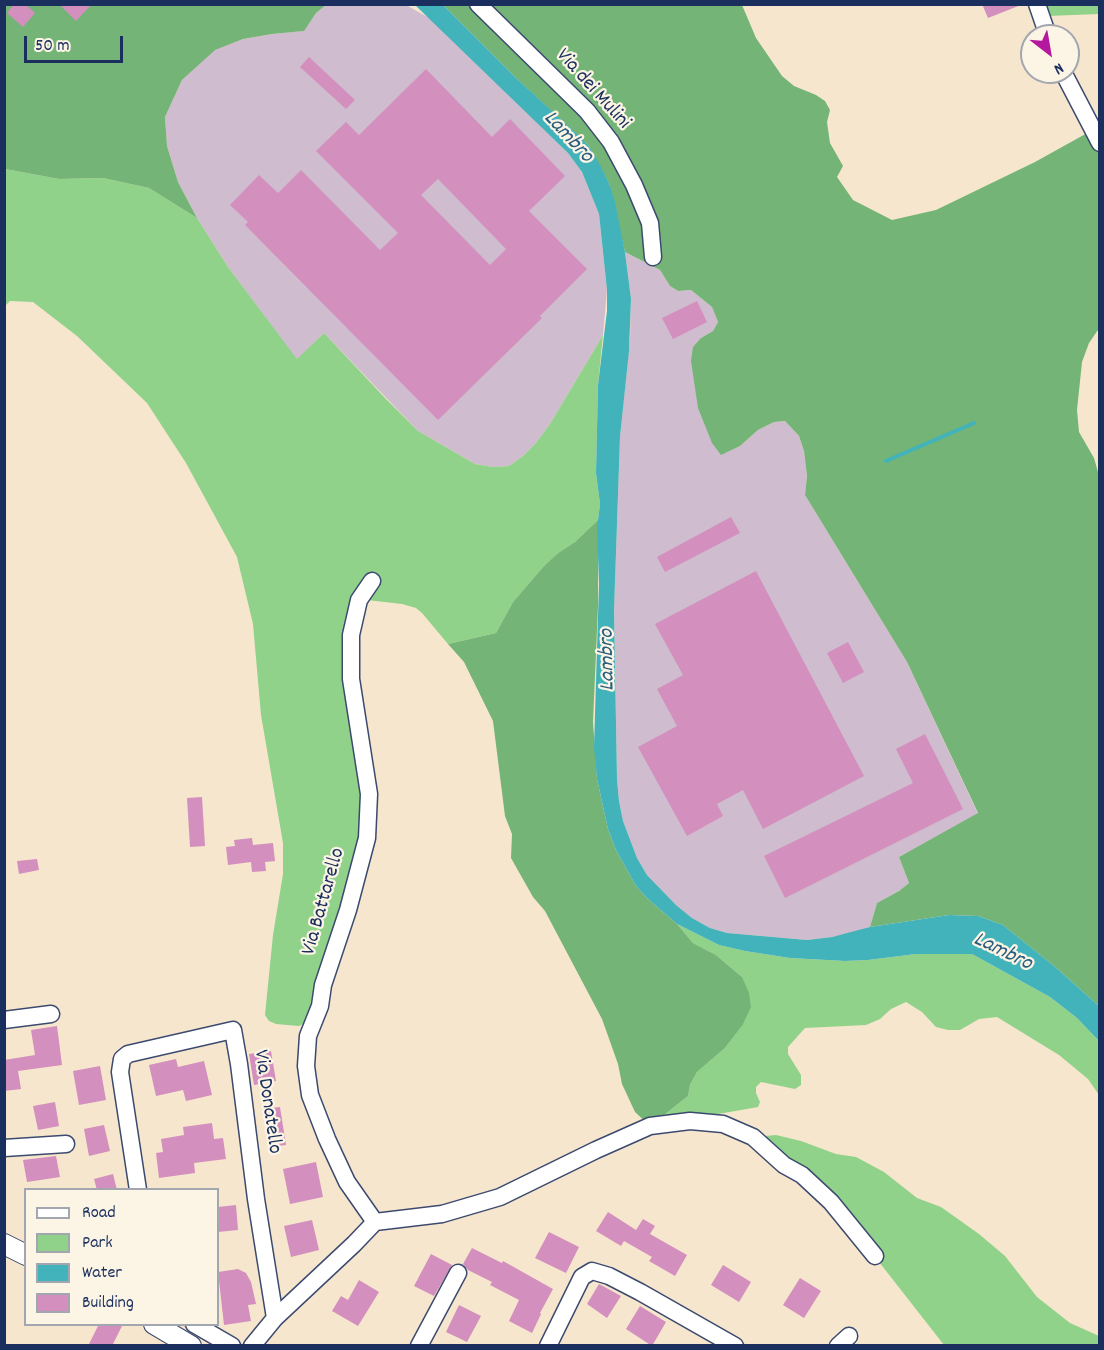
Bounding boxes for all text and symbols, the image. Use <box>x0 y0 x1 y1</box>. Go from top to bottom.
scale bar <box>27 24 126 62</box>
north arrow <box>1020 24 1080 84</box>
text: 50 m <box>35 34 70 59</box>
street label: Via dei Mulini <box>549 44 635 136</box>
text: N <box>1049 56 1068 80</box>
water label: Lambro <box>536 106 598 170</box>
water label: Lambro <box>595 629 623 691</box>
street label: Via Battarello <box>298 846 352 958</box>
water label: Lambro <box>968 928 1036 978</box>
street label: Via Donatello <box>246 1048 286 1156</box>
legend <box>24 1188 219 1326</box>
text: Road <box>82 1201 116 1226</box>
text: Park <box>82 1231 113 1256</box>
text: Water <box>82 1261 122 1286</box>
text: Building <box>82 1291 134 1316</box>

